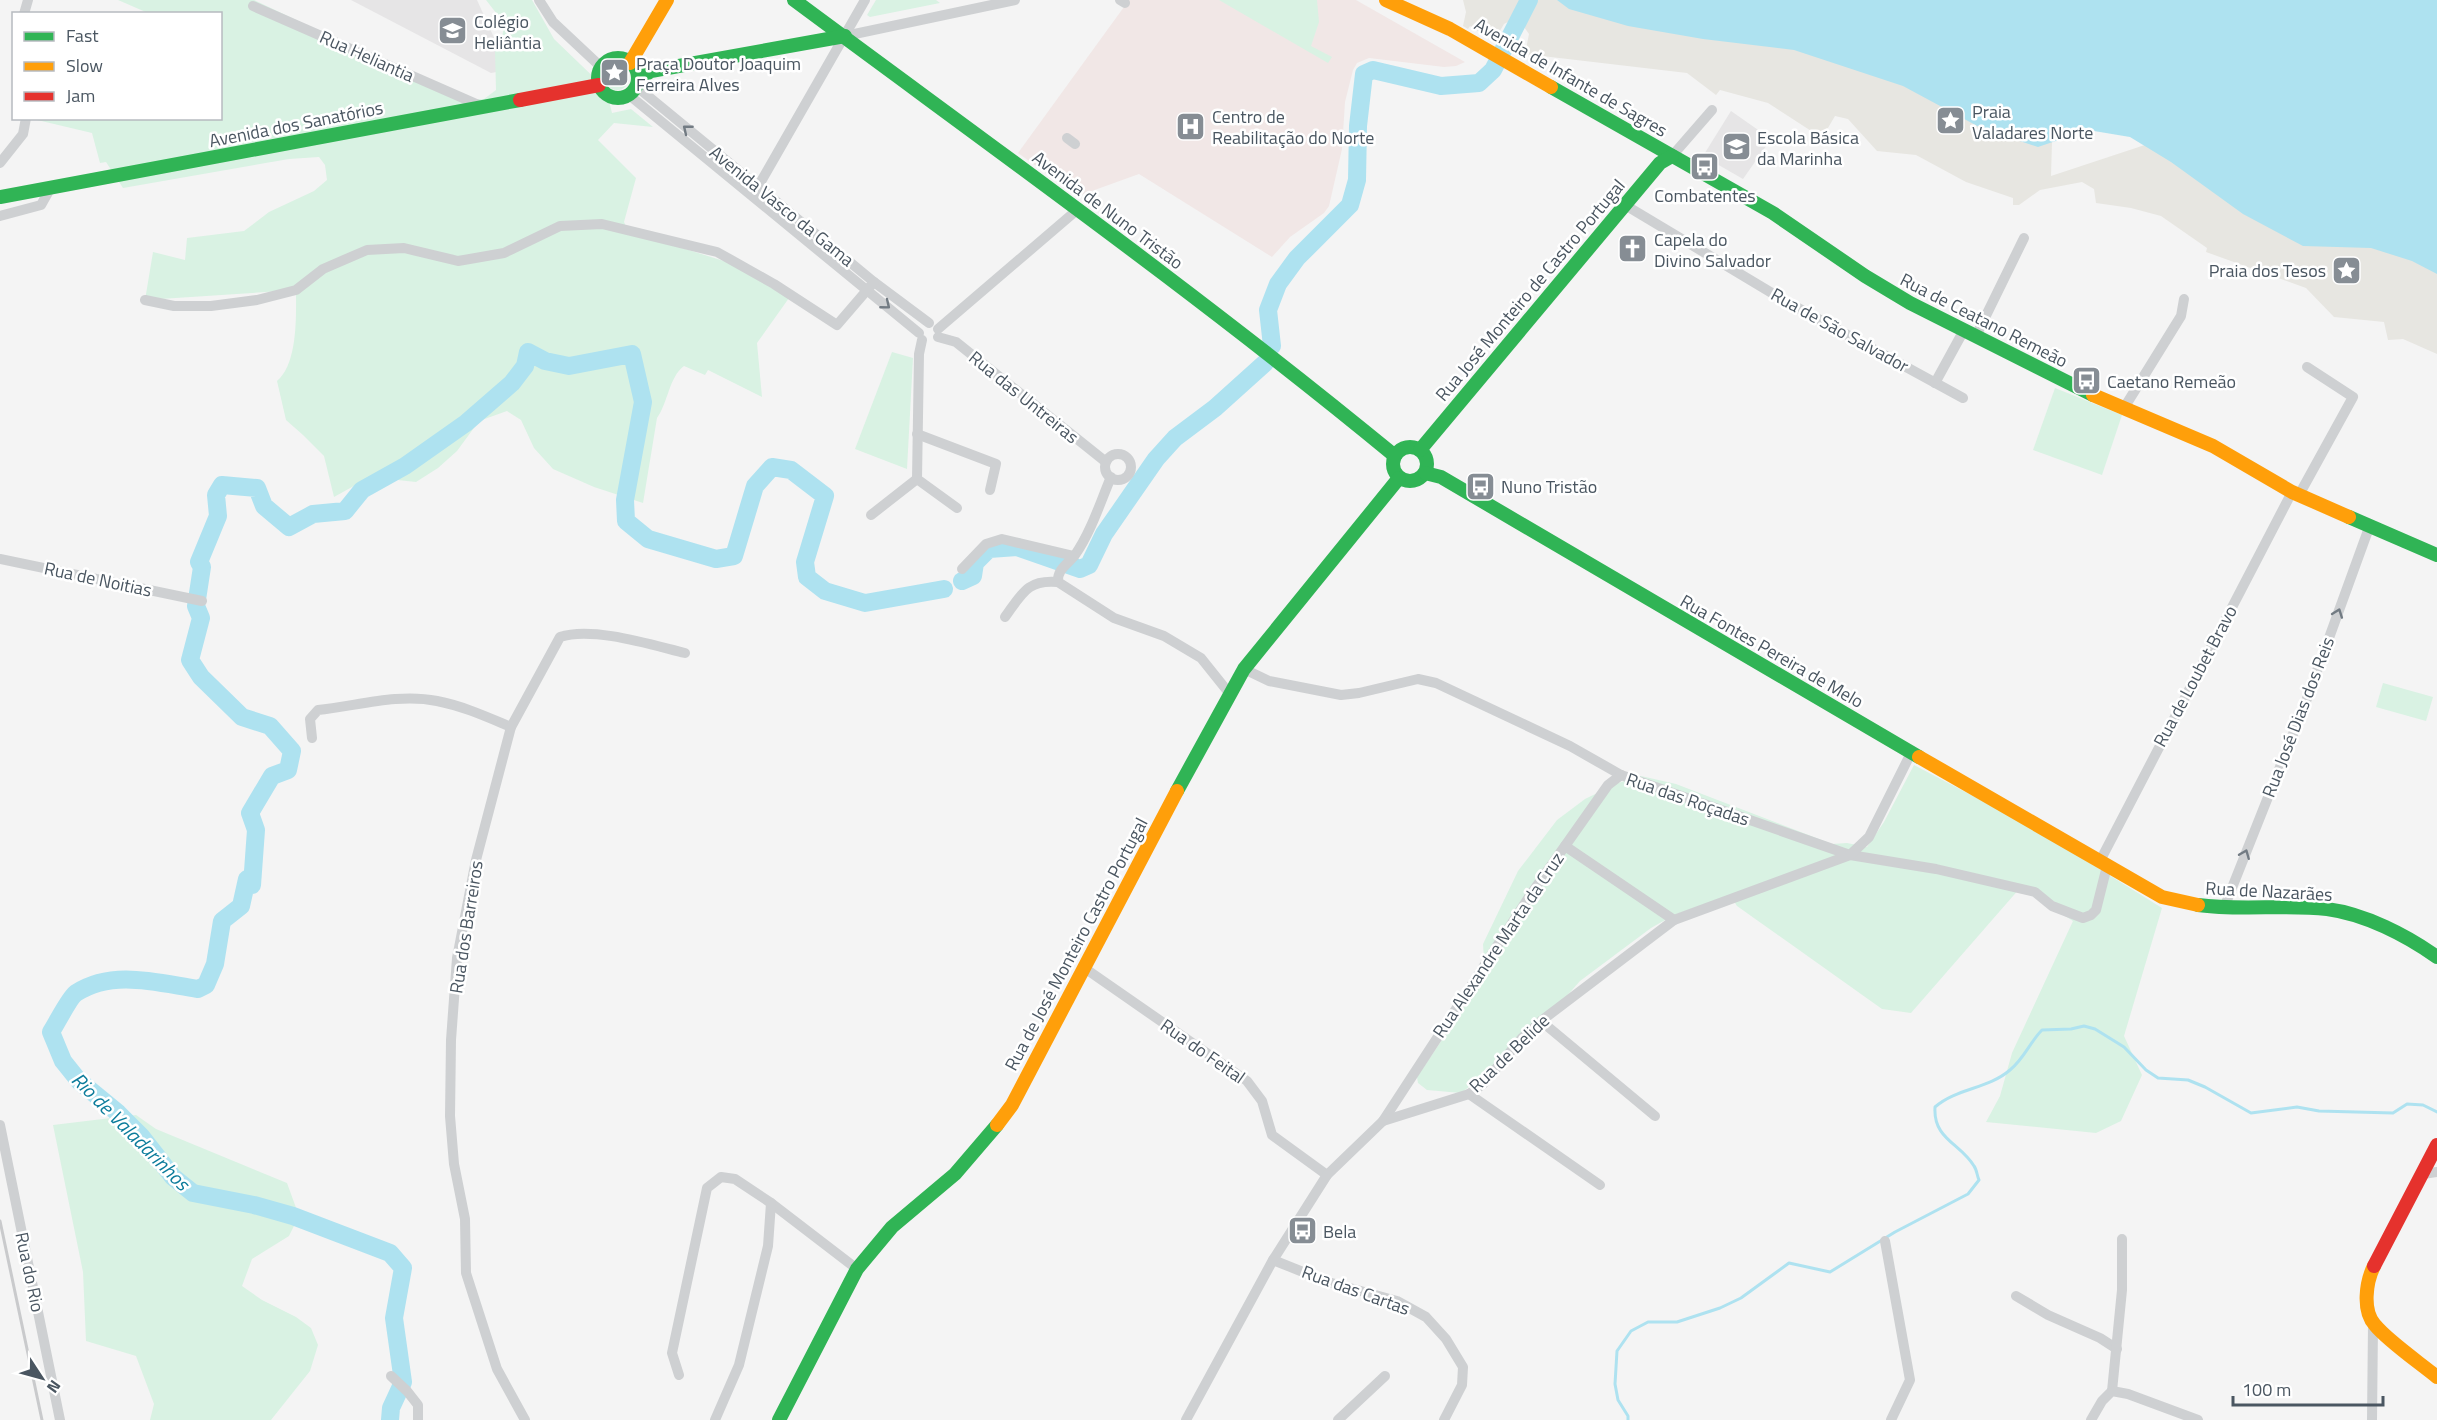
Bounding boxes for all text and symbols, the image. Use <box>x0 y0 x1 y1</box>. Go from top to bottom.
place label: Colégio Heliântia <box>474 8 541 56</box>
street label: Avenida de Infante de Sagres <box>1469 11 1673 143</box>
legend <box>12 12 222 120</box>
school or university icon: Colégio Heliântia <box>437 15 469 47</box>
text: Fast <box>66 22 99 49</box>
street label: Rua Heliantia <box>315 23 419 89</box>
place label: Praça Doutor Joaquim Ferreira Alves <box>636 50 801 98</box>
text: Slow <box>66 52 103 79</box>
place icon: Praça Doutor Joaquim Ferreira Alves <box>599 57 631 89</box>
text: Jam <box>66 82 95 109</box>
street label: Avenida dos Sanatórios <box>207 94 385 154</box>
place label: Praia Valadares Norte <box>1972 98 2093 146</box>
place label: Centro de Reabilitação do Norte <box>1212 103 1374 151</box>
place icon: Praia Valadares Norte <box>1935 105 1967 137</box>
hospital icon: Centro de Reabilitação do Norte <box>1175 110 1207 142</box>
place label: Escola Básica da Marinha <box>1757 124 1859 172</box>
one-way arrow <box>683 125 694 136</box>
school or university icon: Escola Básica da Marinha <box>1720 131 1752 163</box>
street label: Avenida Vasco da Gama <box>704 139 860 273</box>
street label: Avenida de Nuno Tristão <box>1027 144 1189 276</box>
bus stop icon: Combatentes <box>1689 150 1721 182</box>
street label: Rua José Monteiro de Castro Portugal <box>1429 173 1631 407</box>
place label: Combatentes <box>1654 182 1756 209</box>
place label: Capela do Divino Salvador <box>1654 226 1771 274</box>
church icon: Capela do Divino Salvador <box>1617 233 1649 265</box>
place icon: Praia dos Tesos <box>2331 254 2363 286</box>
place label: Praia dos Tesos <box>2209 257 2326 284</box>
street label: Rua de Ceatano Remeão <box>1895 266 2073 374</box>
street label: Rua de São Salvador <box>1766 281 1914 379</box>
one-way arrow <box>879 297 890 308</box>
street label: Rua das Untreiras <box>963 344 1085 450</box>
bus stop icon: Caetano Remeão <box>2070 365 2102 397</box>
place label: Caetano Remeão <box>2107 368 2236 395</box>
bus stop icon: Nuno Tristão <box>1464 470 1496 502</box>
place label: Nuno Tristão <box>1501 473 1597 500</box>
street label: Rua de Noitias <box>42 554 154 604</box>
street label: Rua Fontes Pereira de Melo <box>1675 587 1869 715</box>
street label: Rua de Loubet Bravo <box>2146 600 2244 752</box>
one-way arrow <box>2331 608 2343 619</box>
street label: Rua José Dias dos Reis <box>2255 633 2341 801</box>
street label: Rua das Roçadas <box>1623 765 1753 833</box>
street label: Rua de José Monteiro Castro Portugal <box>998 813 1154 1075</box>
street label: Rua Alexandre Marta da Cruz <box>1426 847 1570 1043</box>
one-way arrow <box>2238 849 2251 859</box>
street label: Rua dos Barreiros <box>442 859 490 995</box>
street label: Rua de Nazarães <box>2205 874 2333 908</box>
street label: Rua de Belide <box>1463 1007 1555 1099</box>
street label: Rua do Feital <box>1155 1012 1251 1090</box>
water label: Rio de Valadarinhos <box>65 1065 198 1198</box>
bus stop icon: Bela <box>1286 1215 1318 1247</box>
place label: Bela <box>1323 1218 1356 1245</box>
street label: Rua do Rio <box>8 1230 52 1314</box>
street label: Rua das Cartas <box>1298 1258 1414 1322</box>
north arrow <box>12 1348 72 1408</box>
scale bar <box>2233 1369 2383 1407</box>
text: N <box>41 1375 67 1398</box>
text: 100 m <box>2242 1376 2291 1403</box>

